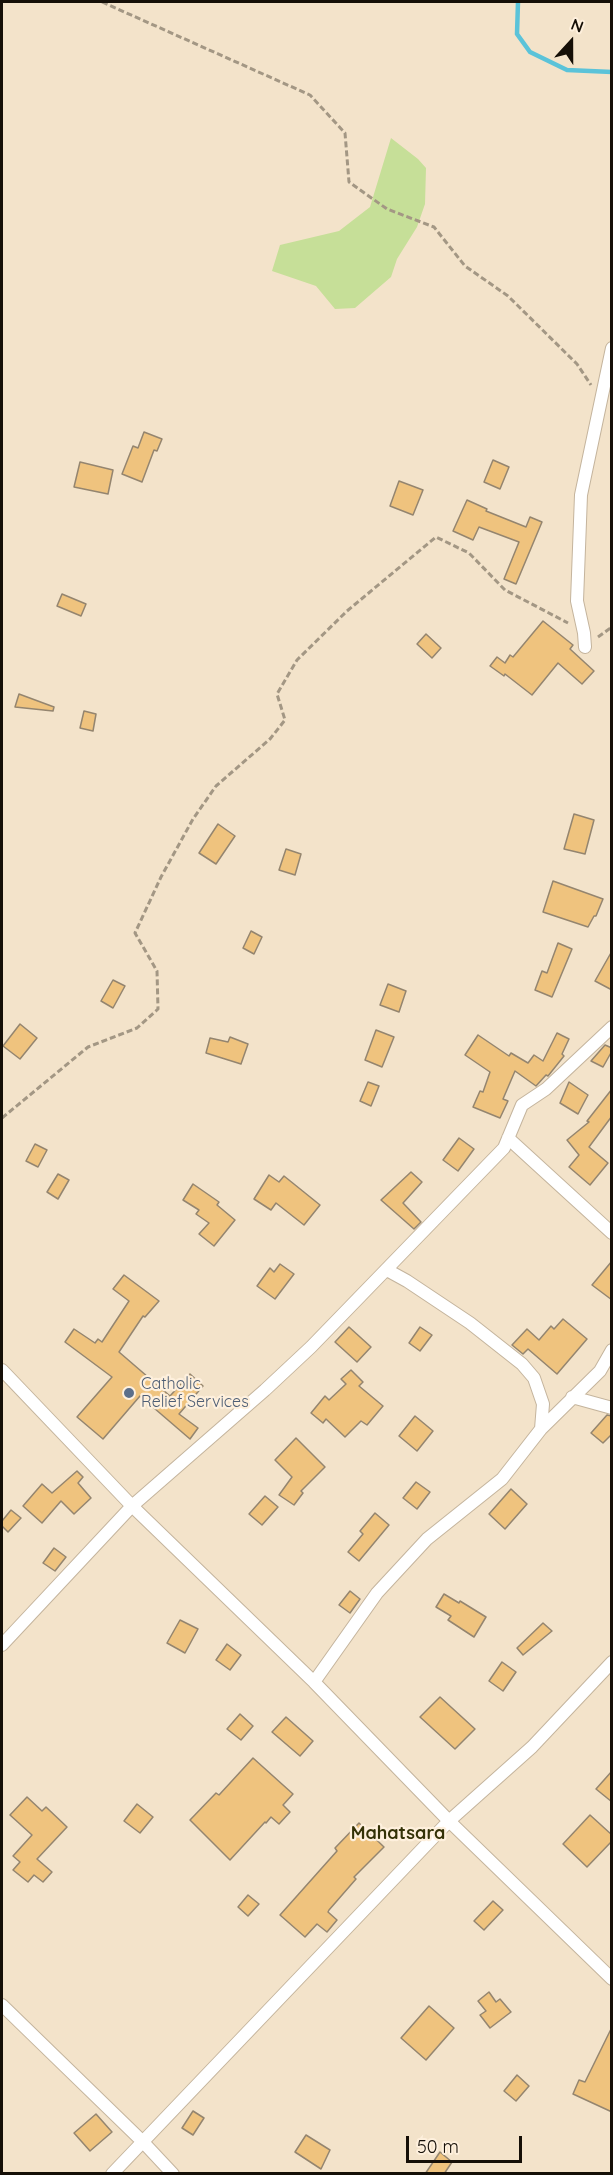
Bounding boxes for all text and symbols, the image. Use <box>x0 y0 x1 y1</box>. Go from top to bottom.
north arrow <box>541 12 601 72</box>
text: N <box>568 14 587 37</box>
place label: Catholic Relief Services <box>141 1374 249 1412</box>
marker: Catholic Relief Services <box>122 1386 136 1400</box>
district label: Mahatsara <box>351 1823 445 1845</box>
scale bar <box>409 2124 524 2162</box>
text: 50 m <box>417 2135 459 2158</box>

